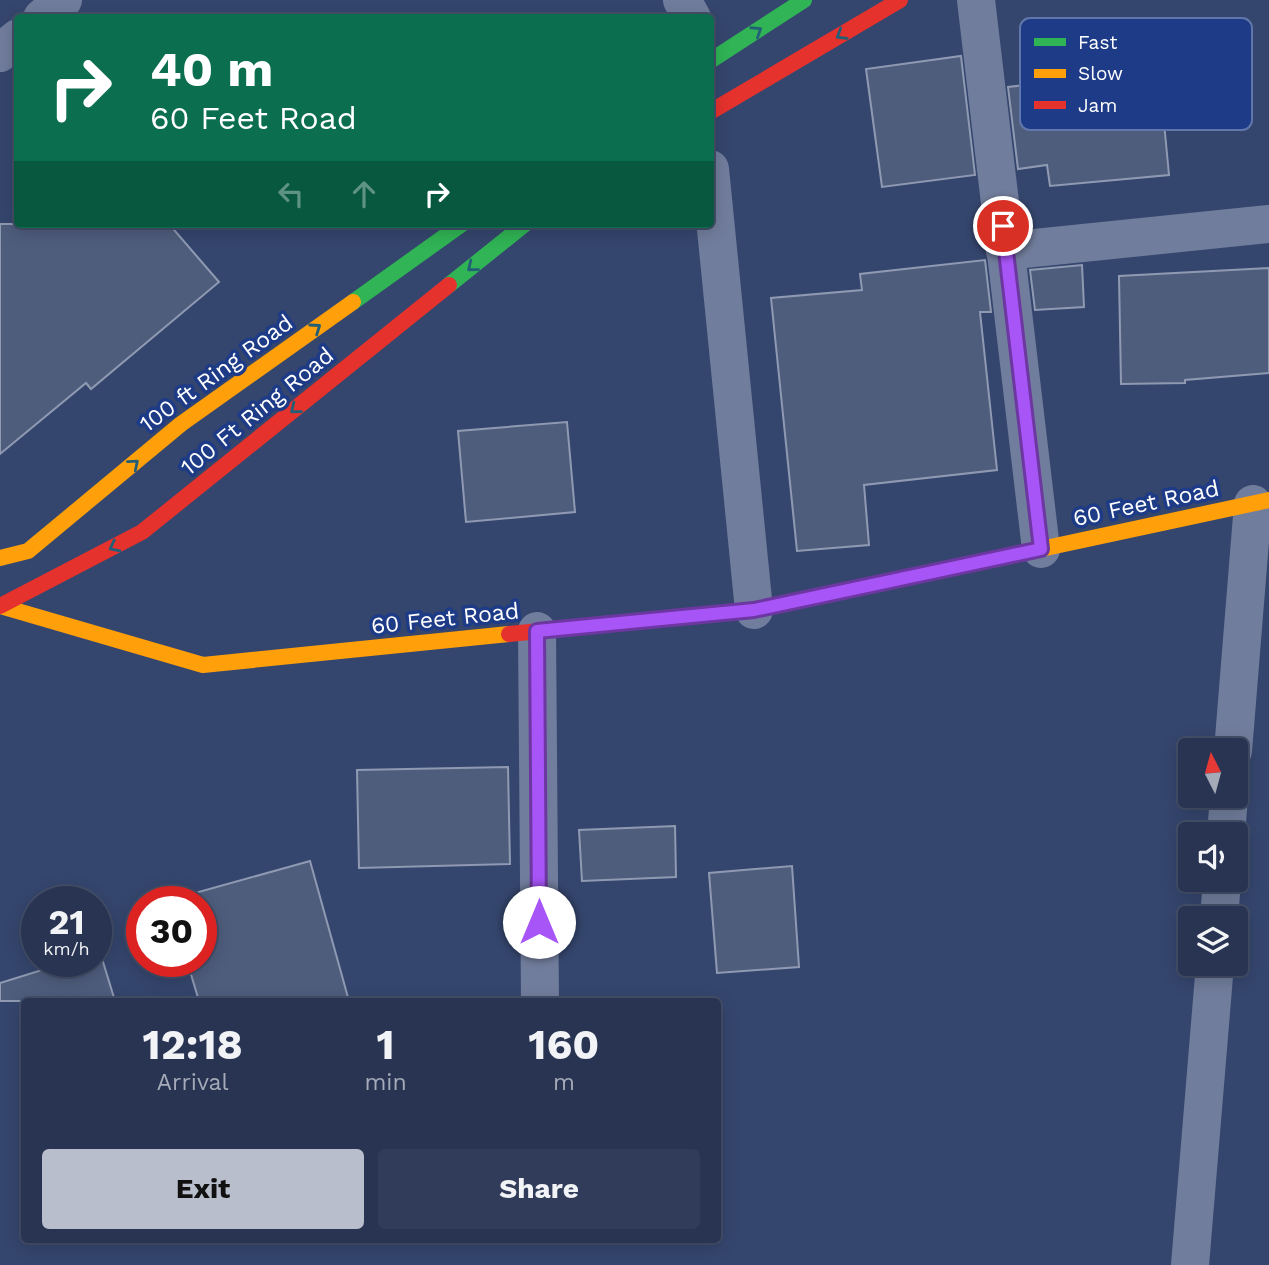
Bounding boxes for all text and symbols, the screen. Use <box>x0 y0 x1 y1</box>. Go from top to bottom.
legend <box>1020 18 1252 130</box>
one-way arrow <box>750 26 763 39</box>
one-way arrow <box>836 26 849 39</box>
text: Fast <box>1078 31 1117 54</box>
text: 40 m <box>150 40 273 98</box>
icon: right <box>35 42 126 133</box>
text: Slow <box>1078 62 1123 85</box>
text: Jam <box>1078 94 1117 117</box>
text: 60 Feet Road <box>150 99 357 137</box>
icon: left <box>272 175 310 213</box>
icon: ahead <box>345 175 383 213</box>
icon: right <box>418 175 456 213</box>
pin <box>973 196 1033 256</box>
icon: arrive <box>984 207 1022 245</box>
one-way arrow <box>467 258 479 271</box>
street label: 100 ft Ring Road <box>135 309 298 438</box>
one-way arrow <box>308 324 321 336</box>
street label: 100 Ft Ring Road <box>176 342 339 481</box>
one-way arrow <box>290 401 302 414</box>
one-way arrow <box>126 459 138 472</box>
street label: 60 Feet Road <box>1071 475 1222 532</box>
one-way arrow <box>109 538 121 552</box>
street label: 60 Feet Road <box>370 597 520 640</box>
north arrow <box>1178 738 1248 808</box>
map controls <box>1178 738 1248 976</box>
button: sound <box>1178 822 1248 892</box>
position arrow <box>502 885 576 959</box>
speed limit sign: 30 <box>126 886 217 977</box>
text: 21 <box>49 901 84 943</box>
button: layers <box>1178 906 1248 976</box>
text: km/h <box>43 938 90 959</box>
text: 12:18 <box>143 1020 243 1069</box>
text: 1 <box>377 1020 395 1069</box>
text: 160 <box>528 1020 599 1069</box>
text: Arrival <box>157 1069 229 1096</box>
text: min <box>364 1069 407 1096</box>
text: m <box>553 1069 575 1096</box>
button: Exit <box>42 1149 364 1229</box>
button: Share <box>378 1149 700 1229</box>

